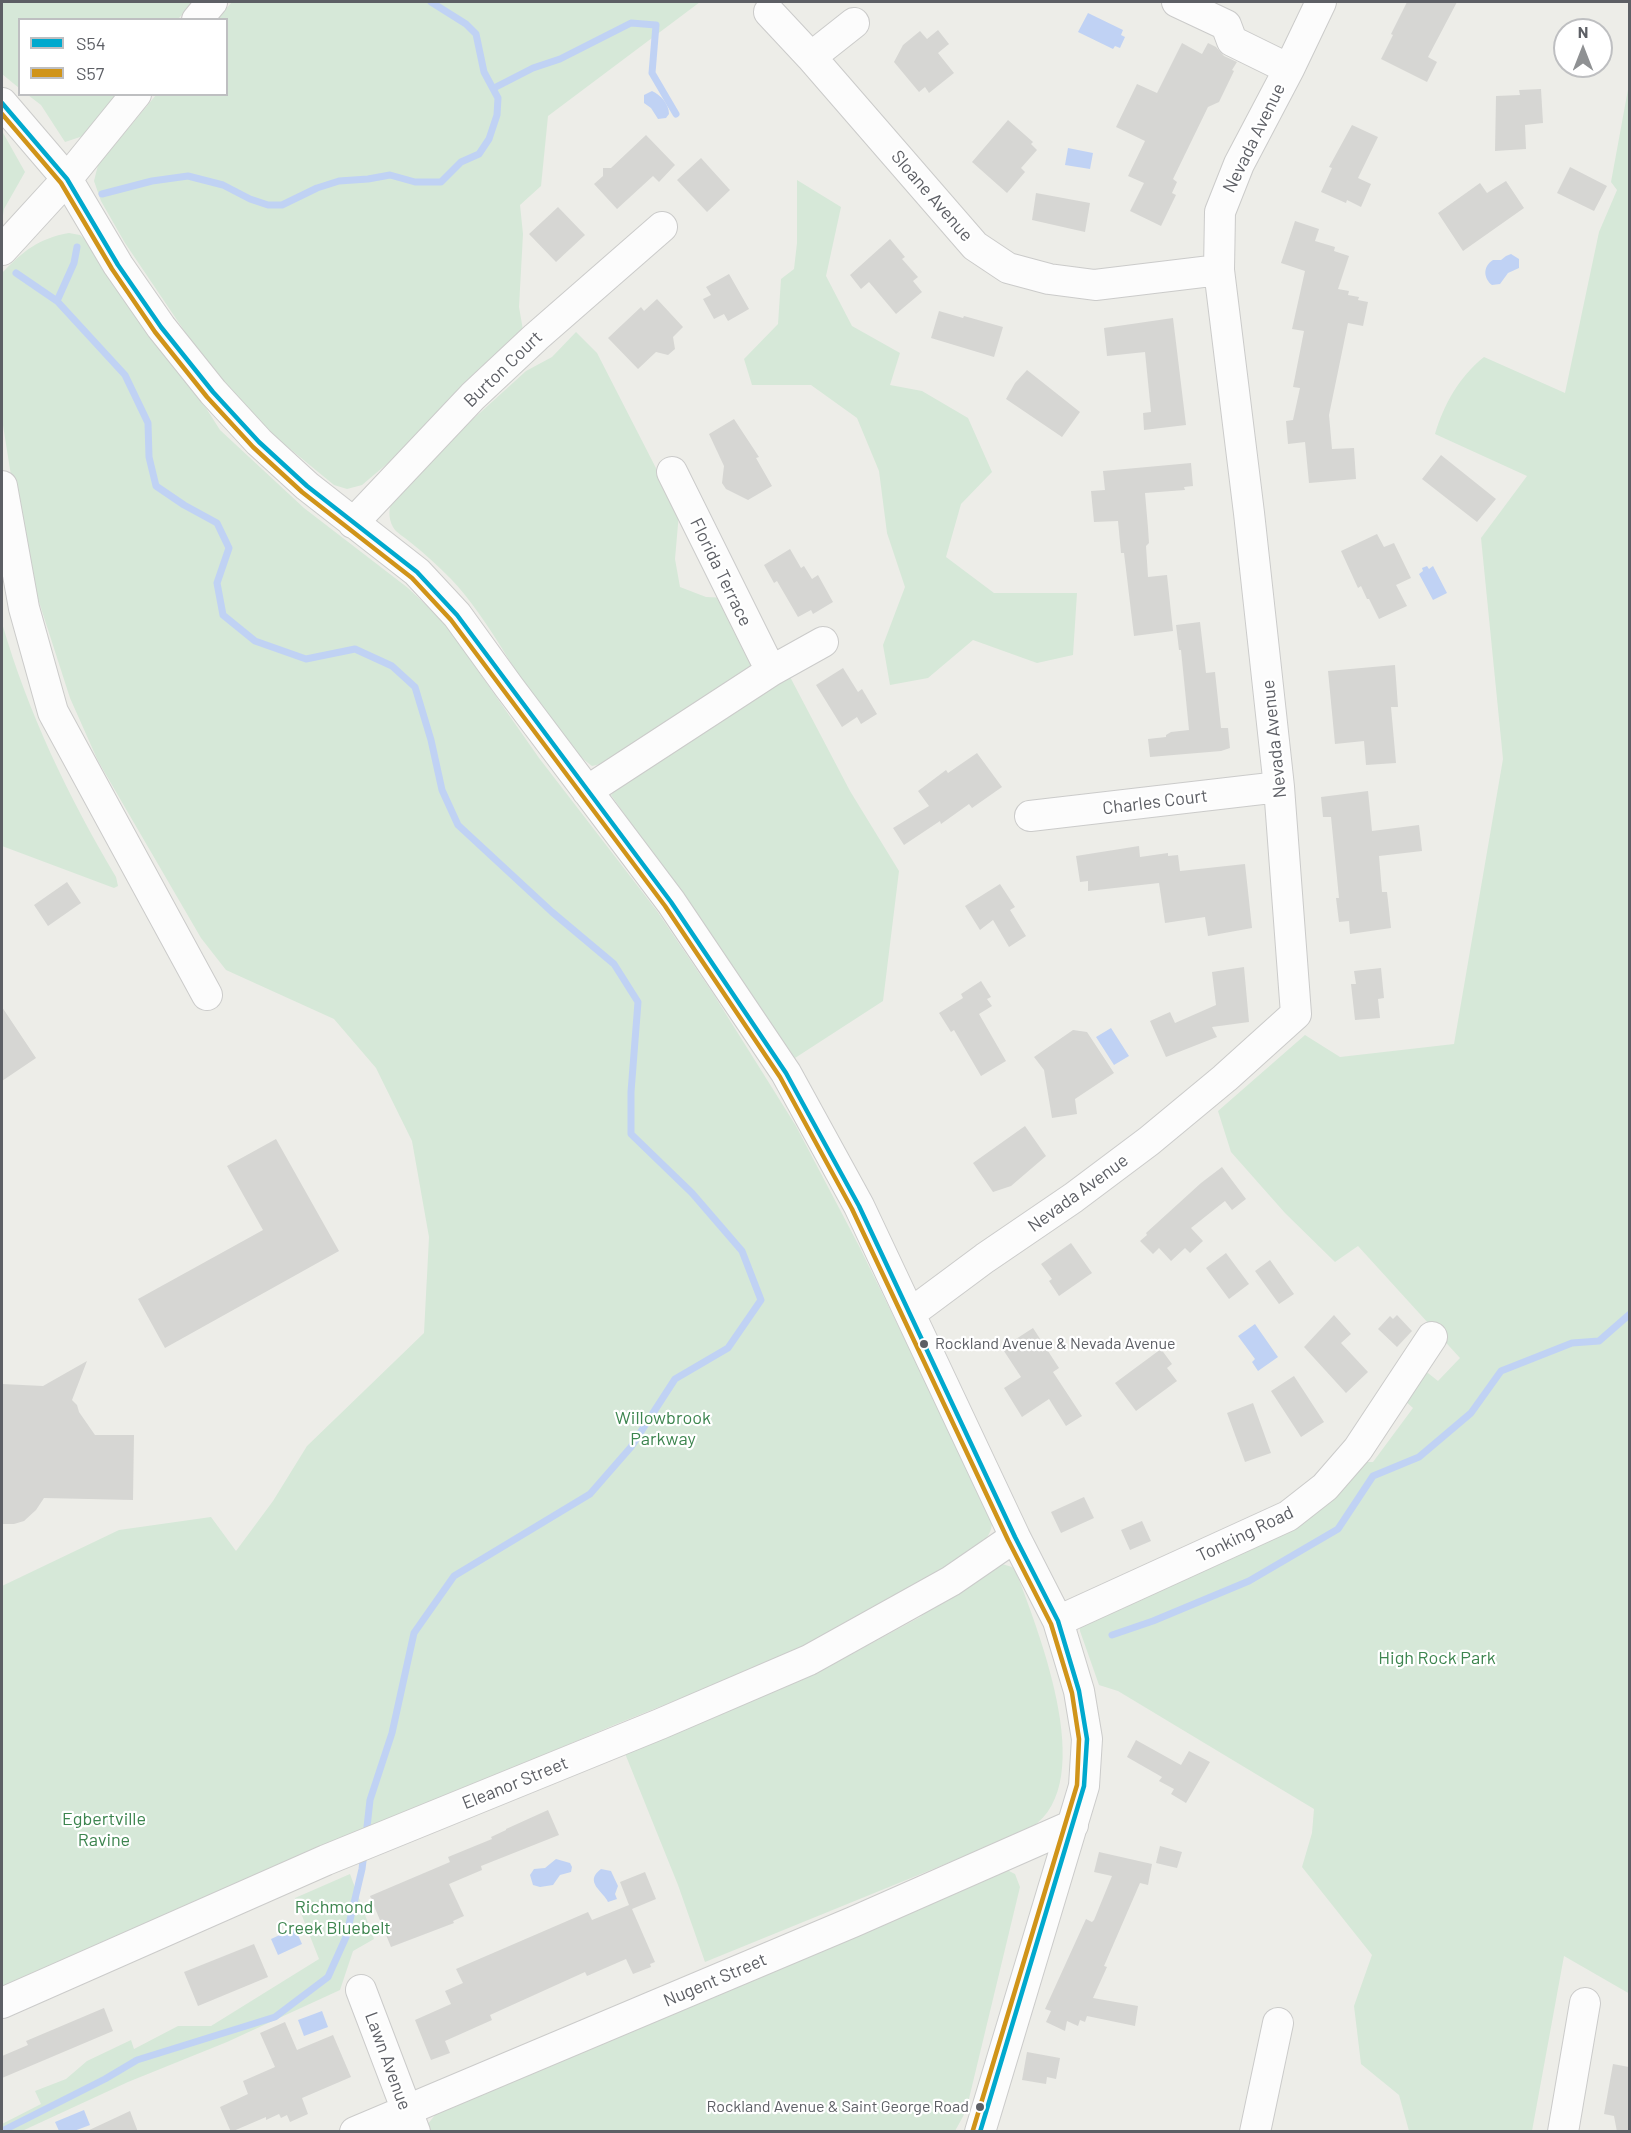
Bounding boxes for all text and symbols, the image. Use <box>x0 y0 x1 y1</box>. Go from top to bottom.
legend <box>18 18 228 96</box>
north arrow <box>1553 18 1613 78</box>
text: N <box>1578 22 1588 41</box>
text: S54 <box>76 32 106 54</box>
text: S57 <box>76 62 104 84</box>
street label: Nevada Avenue <box>1218 80 1290 196</box>
street label: Sloane Avenue <box>887 146 977 246</box>
street label: Burton Court <box>459 326 547 412</box>
street label: Florida Terrace <box>685 514 757 630</box>
street label: Nevada Avenue <box>1257 679 1291 799</box>
street label: Charles Court <box>1101 785 1209 819</box>
street label: Nevada Avenue <box>1024 1149 1132 1237</box>
place label: Rockland Avenue & Nevada Avenue <box>935 1334 1176 1354</box>
marker: Rockland Avenue & Nevada Avenue <box>918 1338 930 1350</box>
park label: Willowbrook Parkway <box>615 1407 711 1450</box>
street label: Tonking Road <box>1193 1501 1297 1567</box>
park label: High Rock Park <box>1378 1647 1496 1669</box>
street label: Eleanor Street <box>459 1752 571 1814</box>
park label: Egbertville Ravine <box>62 1808 146 1850</box>
park label: Richmond Creek Bluebelt <box>277 1896 391 1938</box>
street label: Nugent Street <box>660 1949 770 2011</box>
street label: Lawn Avenue <box>360 2009 416 2113</box>
place label: Rockland Avenue & Saint George Road <box>707 2097 969 2117</box>
marker: Rockland Avenue & Saint George Road <box>974 2101 986 2113</box>

